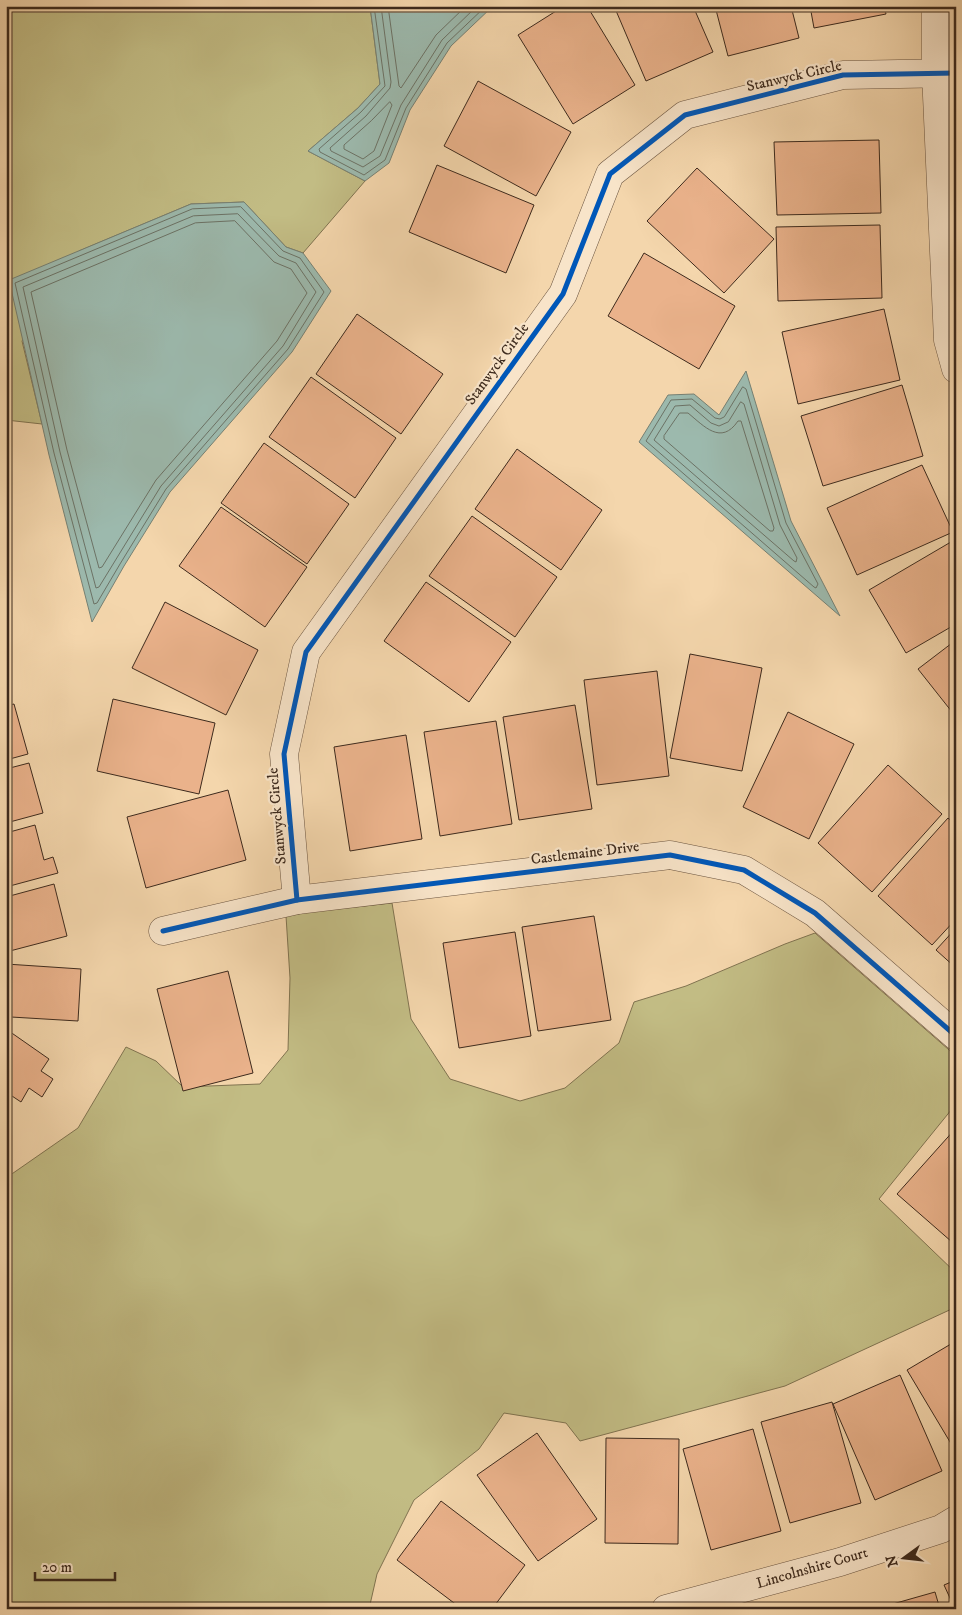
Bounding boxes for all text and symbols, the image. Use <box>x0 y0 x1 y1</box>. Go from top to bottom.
street label: Stanwyck Circle <box>745 56 843 96</box>
street label: Stanwyck Circle <box>461 319 533 409</box>
street label: Stanwyck Circle <box>263 767 291 865</box>
street label: Castlemaine Drive <box>530 837 640 869</box>
north arrow <box>880 1532 930 1582</box>
street label: Lincolnshire Court <box>754 1543 870 1593</box>
scale bar <box>35 1550 115 1582</box>
text: N <box>882 1553 903 1569</box>
text: 20 m <box>42 1558 72 1577</box>

